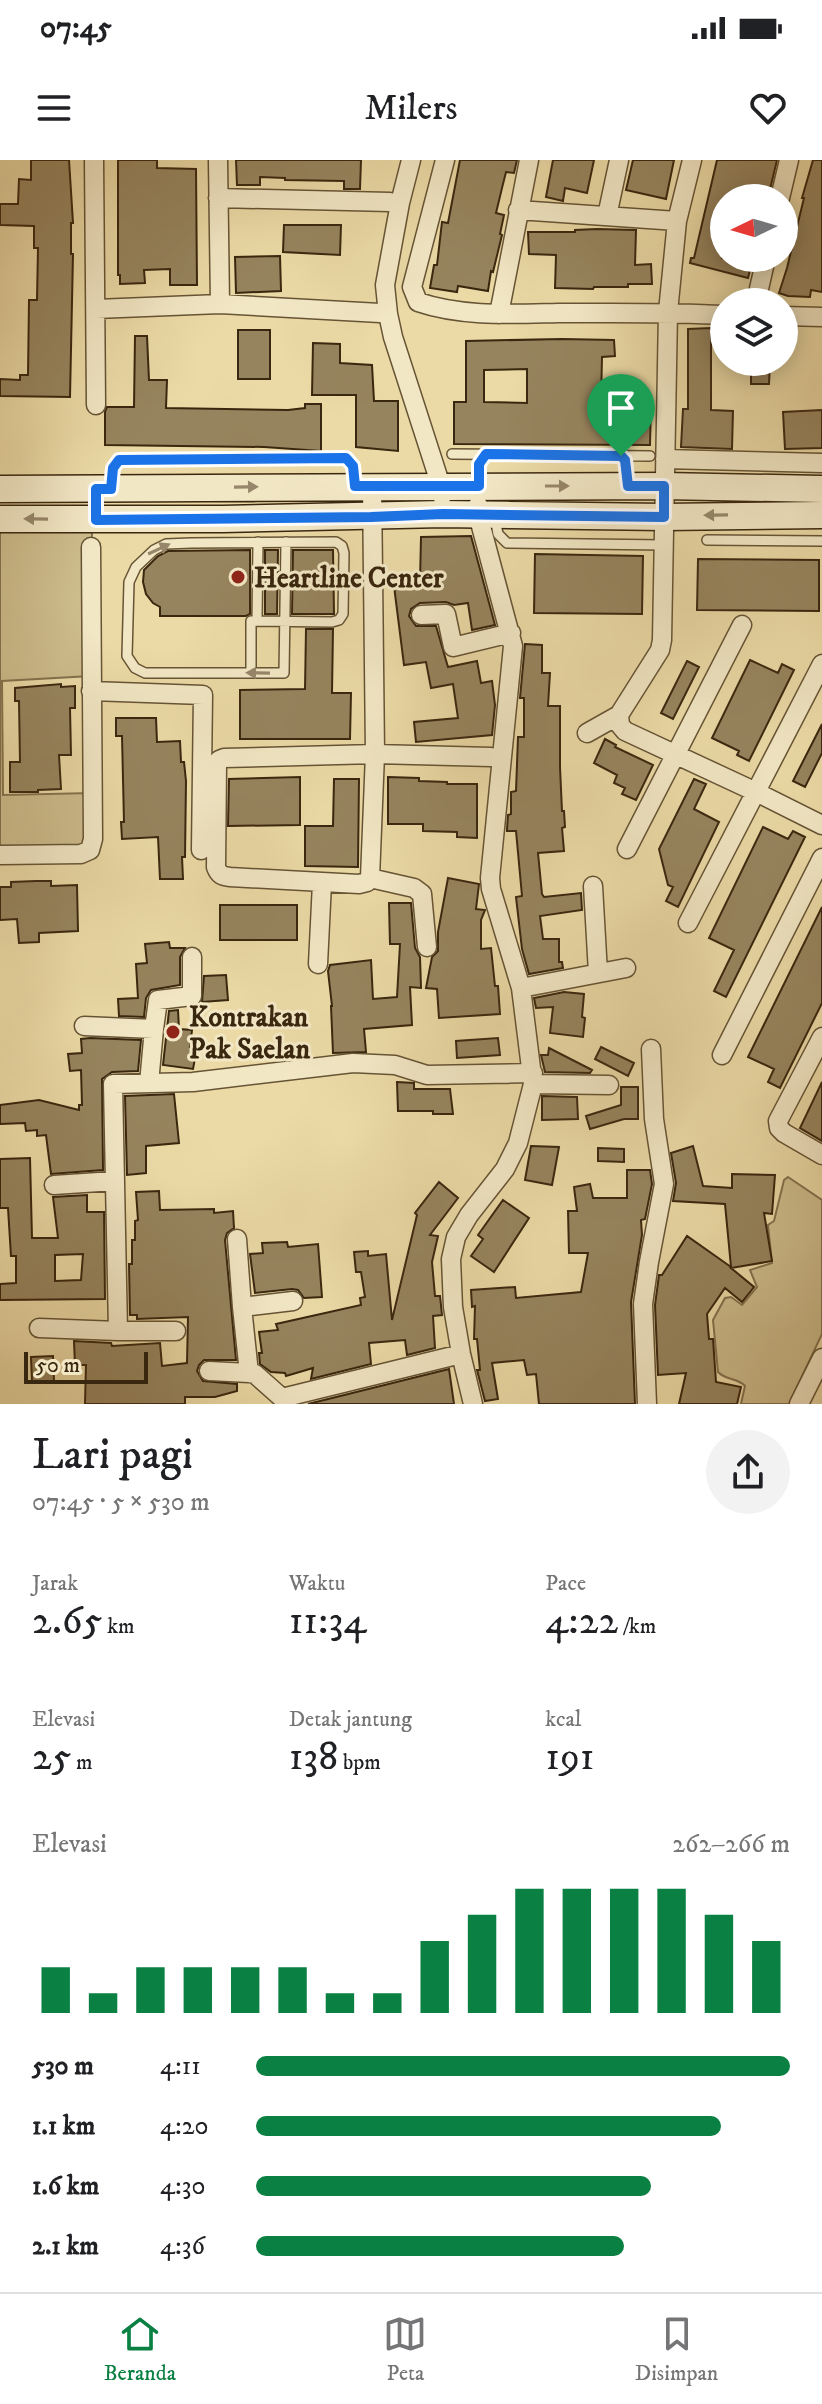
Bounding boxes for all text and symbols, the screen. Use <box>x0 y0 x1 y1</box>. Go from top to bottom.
text: 07:45 <box>40 10 112 47</box>
icon: menu <box>32 86 76 130</box>
text: Milers <box>364 86 458 131</box>
icon: heart <box>746 86 790 130</box>
north arrow <box>710 184 798 272</box>
map controls <box>710 184 798 376</box>
button: layers <box>710 288 798 376</box>
pin <box>587 374 655 456</box>
icon: arrive <box>599 386 643 430</box>
one-way arrow <box>545 480 570 492</box>
one-way arrow <box>234 481 259 493</box>
one-way arrow <box>703 509 728 522</box>
one-way arrow <box>23 513 48 525</box>
one-way arrow <box>148 542 171 556</box>
place label: Heartline Center <box>254 561 444 596</box>
marker: Heartline Center <box>229 568 247 586</box>
one-way arrow <box>245 667 270 679</box>
place label: Kontrakan Pak Saelan <box>189 1000 311 1067</box>
marker: Kontrakan Pak Saelan <box>164 1023 182 1041</box>
scale bar <box>24 1348 148 1384</box>
text: 50 m <box>36 1352 80 1379</box>
text: Lari pagi <box>32 1428 193 1483</box>
button: share <box>706 1430 790 1514</box>
text: 07:45 · 5 × 530 m <box>32 1486 210 1519</box>
text: Jarak <box>32 1570 78 1597</box>
text: Waktu <box>289 1570 345 1597</box>
text: Pace <box>545 1570 586 1597</box>
text: 2.65 <box>32 1597 102 1647</box>
text: 11:34 <box>289 1597 366 1647</box>
text: 4:22 <box>545 1597 618 1647</box>
text: km <box>102 1613 135 1640</box>
text: /km <box>618 1613 656 1640</box>
text: Elevasi <box>32 1706 95 1733</box>
text: Detak jantung <box>289 1706 412 1733</box>
text: kcal <box>545 1706 581 1733</box>
text: 25 <box>32 1733 71 1783</box>
text: 138 <box>289 1733 338 1783</box>
text: 191 <box>545 1733 594 1783</box>
text: m <box>71 1749 93 1776</box>
text: bpm <box>338 1749 381 1776</box>
text: Elevasi <box>32 1828 107 1861</box>
text: 262–266 m <box>672 1828 790 1861</box>
text: 530 m <box>32 2050 94 2083</box>
text: 4:11 <box>160 2050 201 2083</box>
text: 1.1 km <box>32 2110 95 2143</box>
text: 4:20 <box>160 2110 209 2143</box>
text: 1.6 km <box>32 2170 99 2203</box>
text: 4:30 <box>160 2170 205 2203</box>
text: 2.1 km <box>32 2230 99 2263</box>
text: 4:36 <box>160 2230 205 2263</box>
tab: Beranda <box>104 2312 176 2387</box>
tab: Peta <box>383 2312 427 2387</box>
tab: Disimpan <box>635 2312 718 2387</box>

